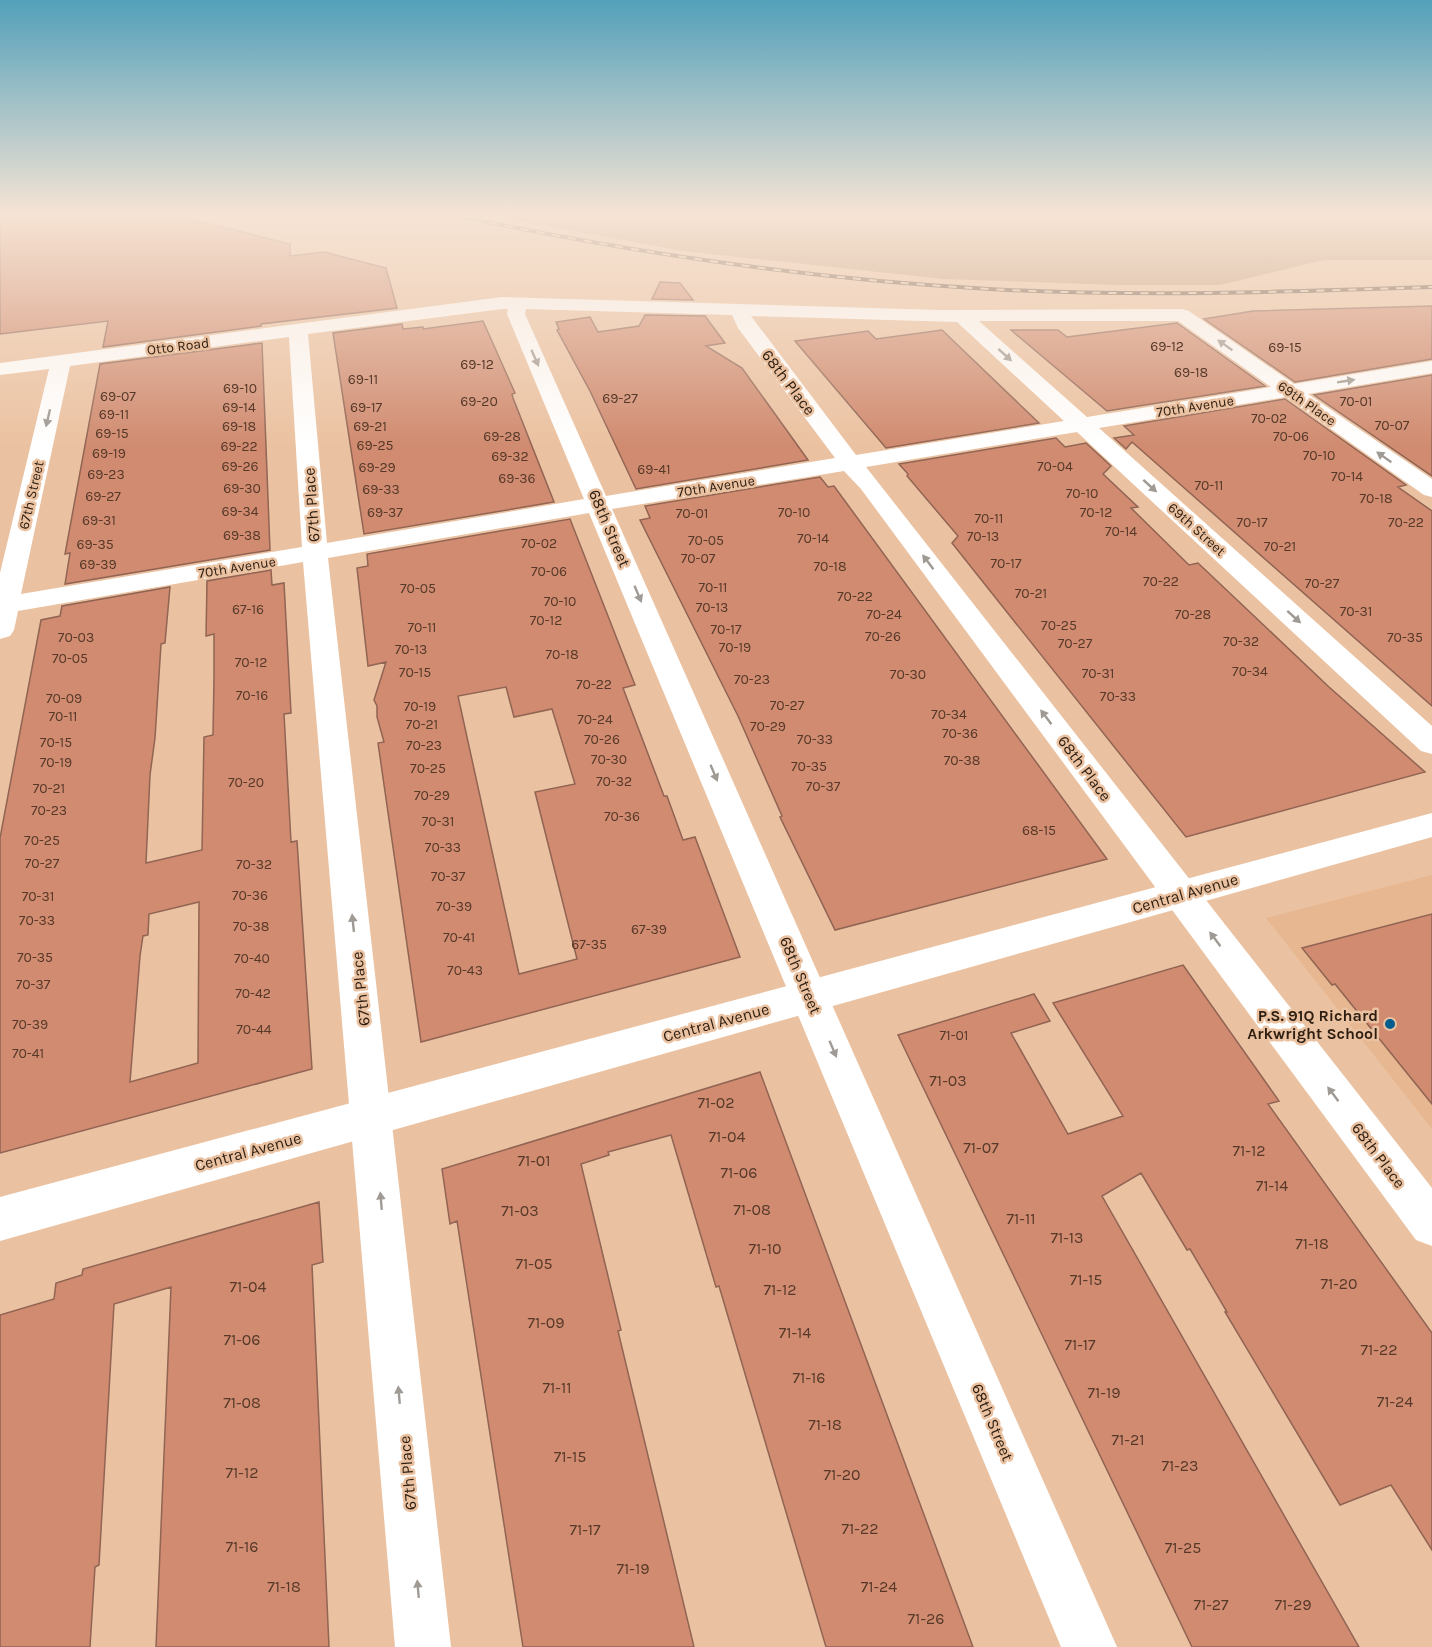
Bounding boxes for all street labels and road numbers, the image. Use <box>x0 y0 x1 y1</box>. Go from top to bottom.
street label: Otto Road <box>146 334 210 359</box>
street label: 68th Place <box>758 346 819 419</box>
street label: 69th Place <box>1274 377 1339 430</box>
street label: 70th Avenue <box>1155 392 1235 421</box>
street label: 67th Street <box>15 459 48 531</box>
street label: 67th Place <box>299 467 324 543</box>
street label: 70th Avenue <box>676 472 756 501</box>
street label: 68th Street <box>585 487 634 570</box>
street label: 69th Street <box>1164 499 1229 560</box>
street label: 70th Avenue <box>197 553 277 582</box>
street label: 68th Place <box>1054 732 1115 805</box>
street label: Central Avenue <box>1130 869 1240 918</box>
street label: 68th Street <box>776 934 825 1017</box>
street label: 67th Place <box>347 951 374 1027</box>
street label: Central Avenue <box>661 999 771 1046</box>
street label: 68th Place <box>1348 1119 1409 1192</box>
street label: Central Avenue <box>193 1128 303 1175</box>
street label: 68th Street <box>968 1381 1017 1464</box>
street label: 67th Place <box>395 1435 420 1511</box>

